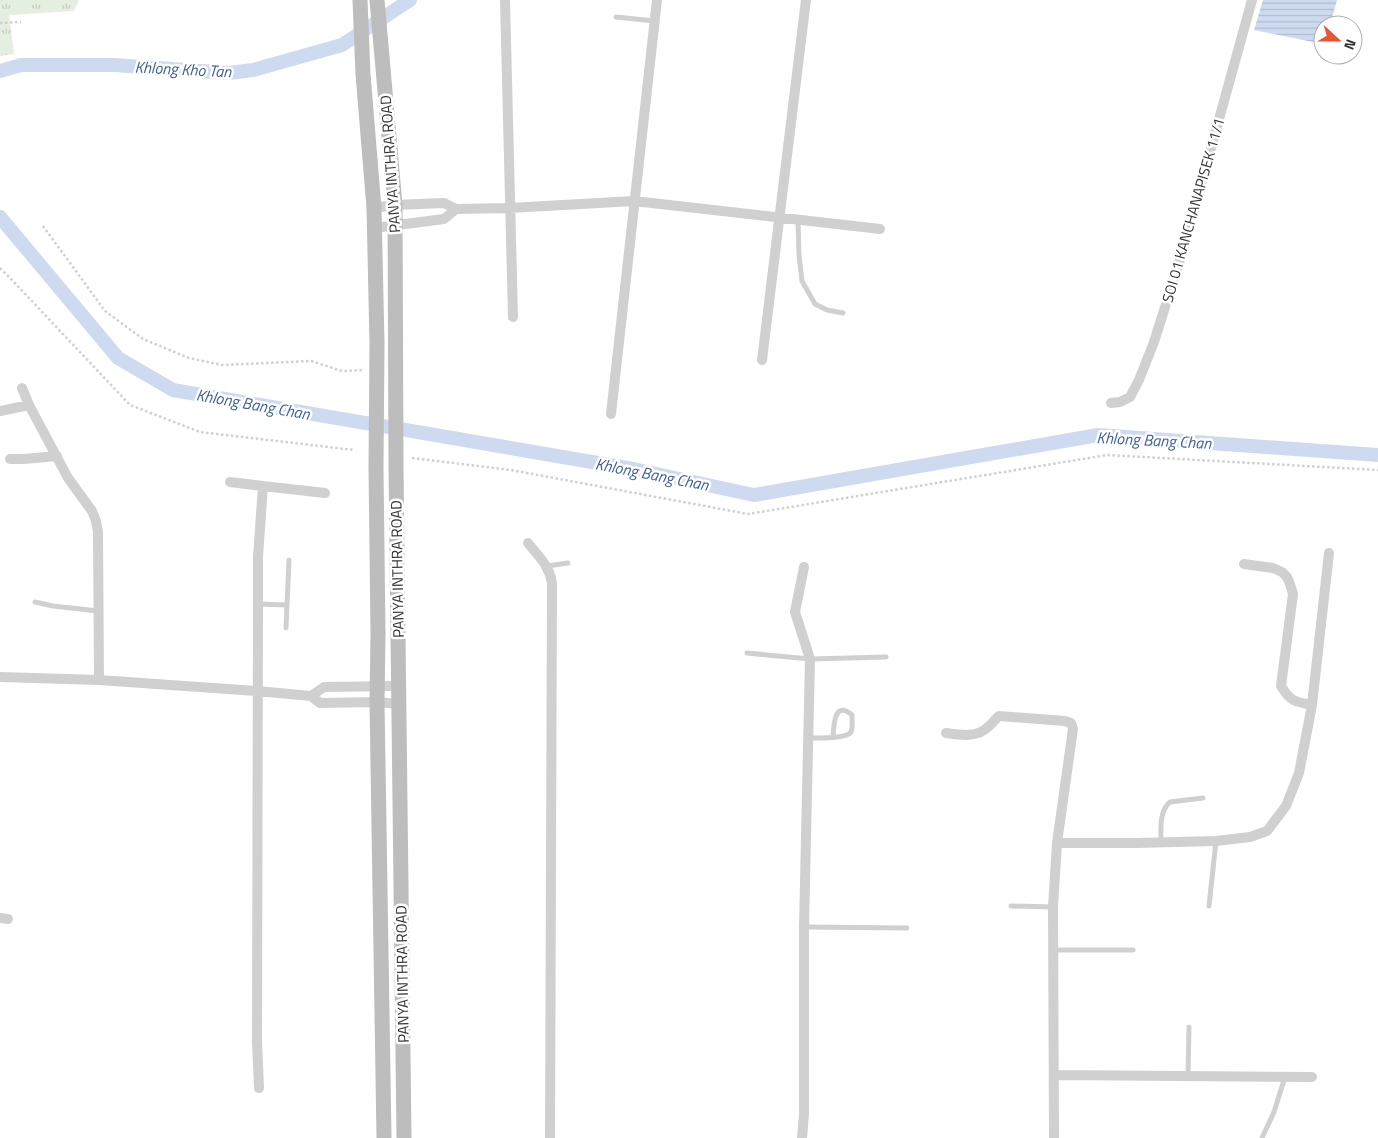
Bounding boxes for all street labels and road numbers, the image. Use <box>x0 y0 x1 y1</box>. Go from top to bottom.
street label: PANYA INTHRA ROAD <box>374 94 406 234</box>
street label: SOI 01 KANCHANAPISEK 11/1 <box>1156 115 1230 305</box>
street label: PANYA INTHRA ROAD <box>384 500 410 638</box>
street label: PANYA INTHRA ROAD <box>389 905 415 1043</box>

